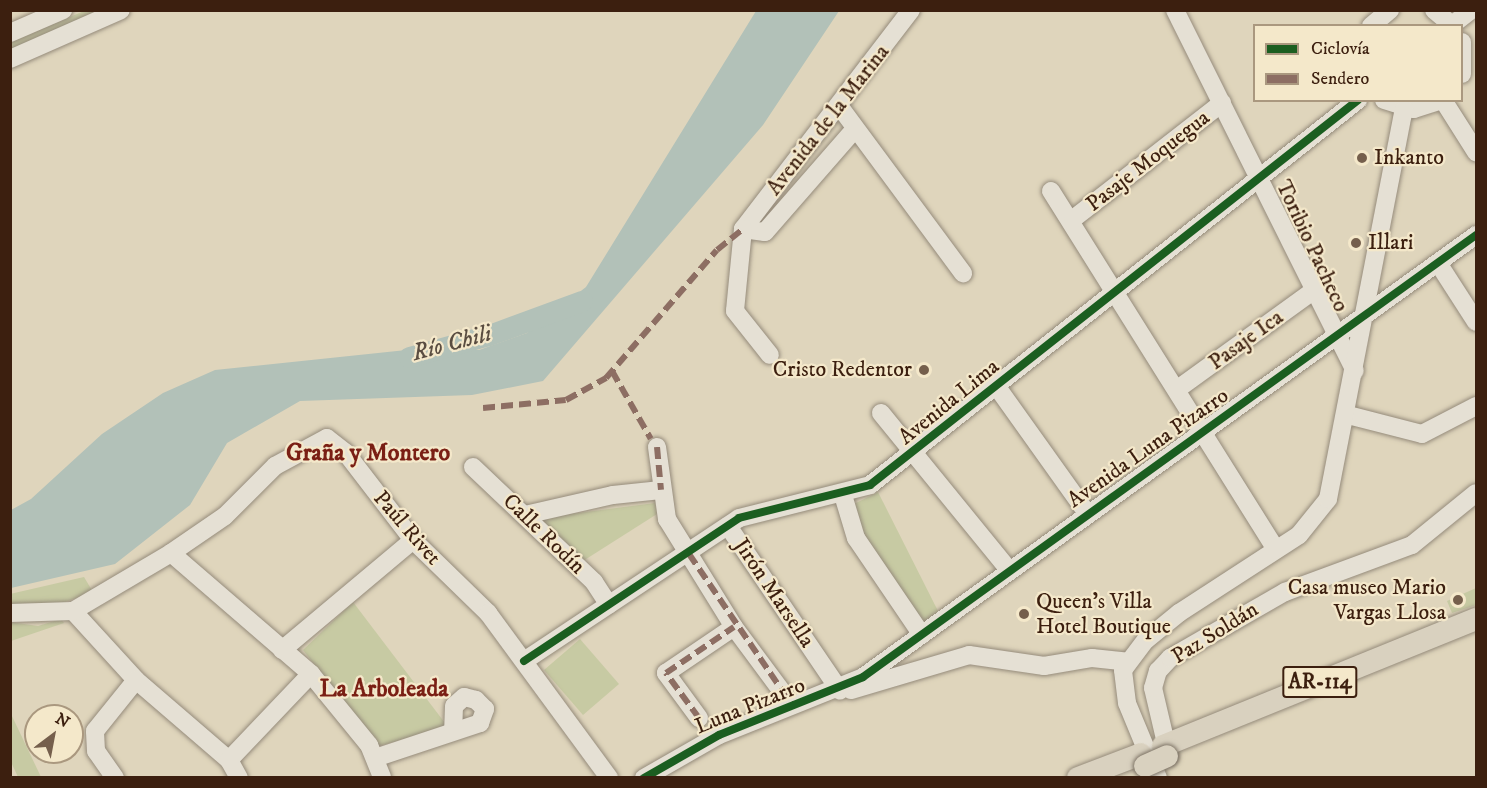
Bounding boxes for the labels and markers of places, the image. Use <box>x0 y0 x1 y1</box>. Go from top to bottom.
place label: Inkanto <box>1374 145 1444 171</box>
marker: Inkanto <box>1355 151 1369 165</box>
place label: Illari <box>1368 230 1413 256</box>
marker: Illari <box>1349 236 1363 250</box>
place label: Cristo Redentor <box>773 357 912 383</box>
marker: Cristo Redentor <box>917 363 931 377</box>
place label: Casa museo Mario Vargas Llosa <box>1288 574 1446 626</box>
place label: Queen's Villa Hotel Boutique <box>1036 588 1171 640</box>
marker: Casa museo Mario Vargas Llosa <box>1451 593 1465 607</box>
marker: Queen's Villa Hotel Boutique <box>1017 607 1031 621</box>

